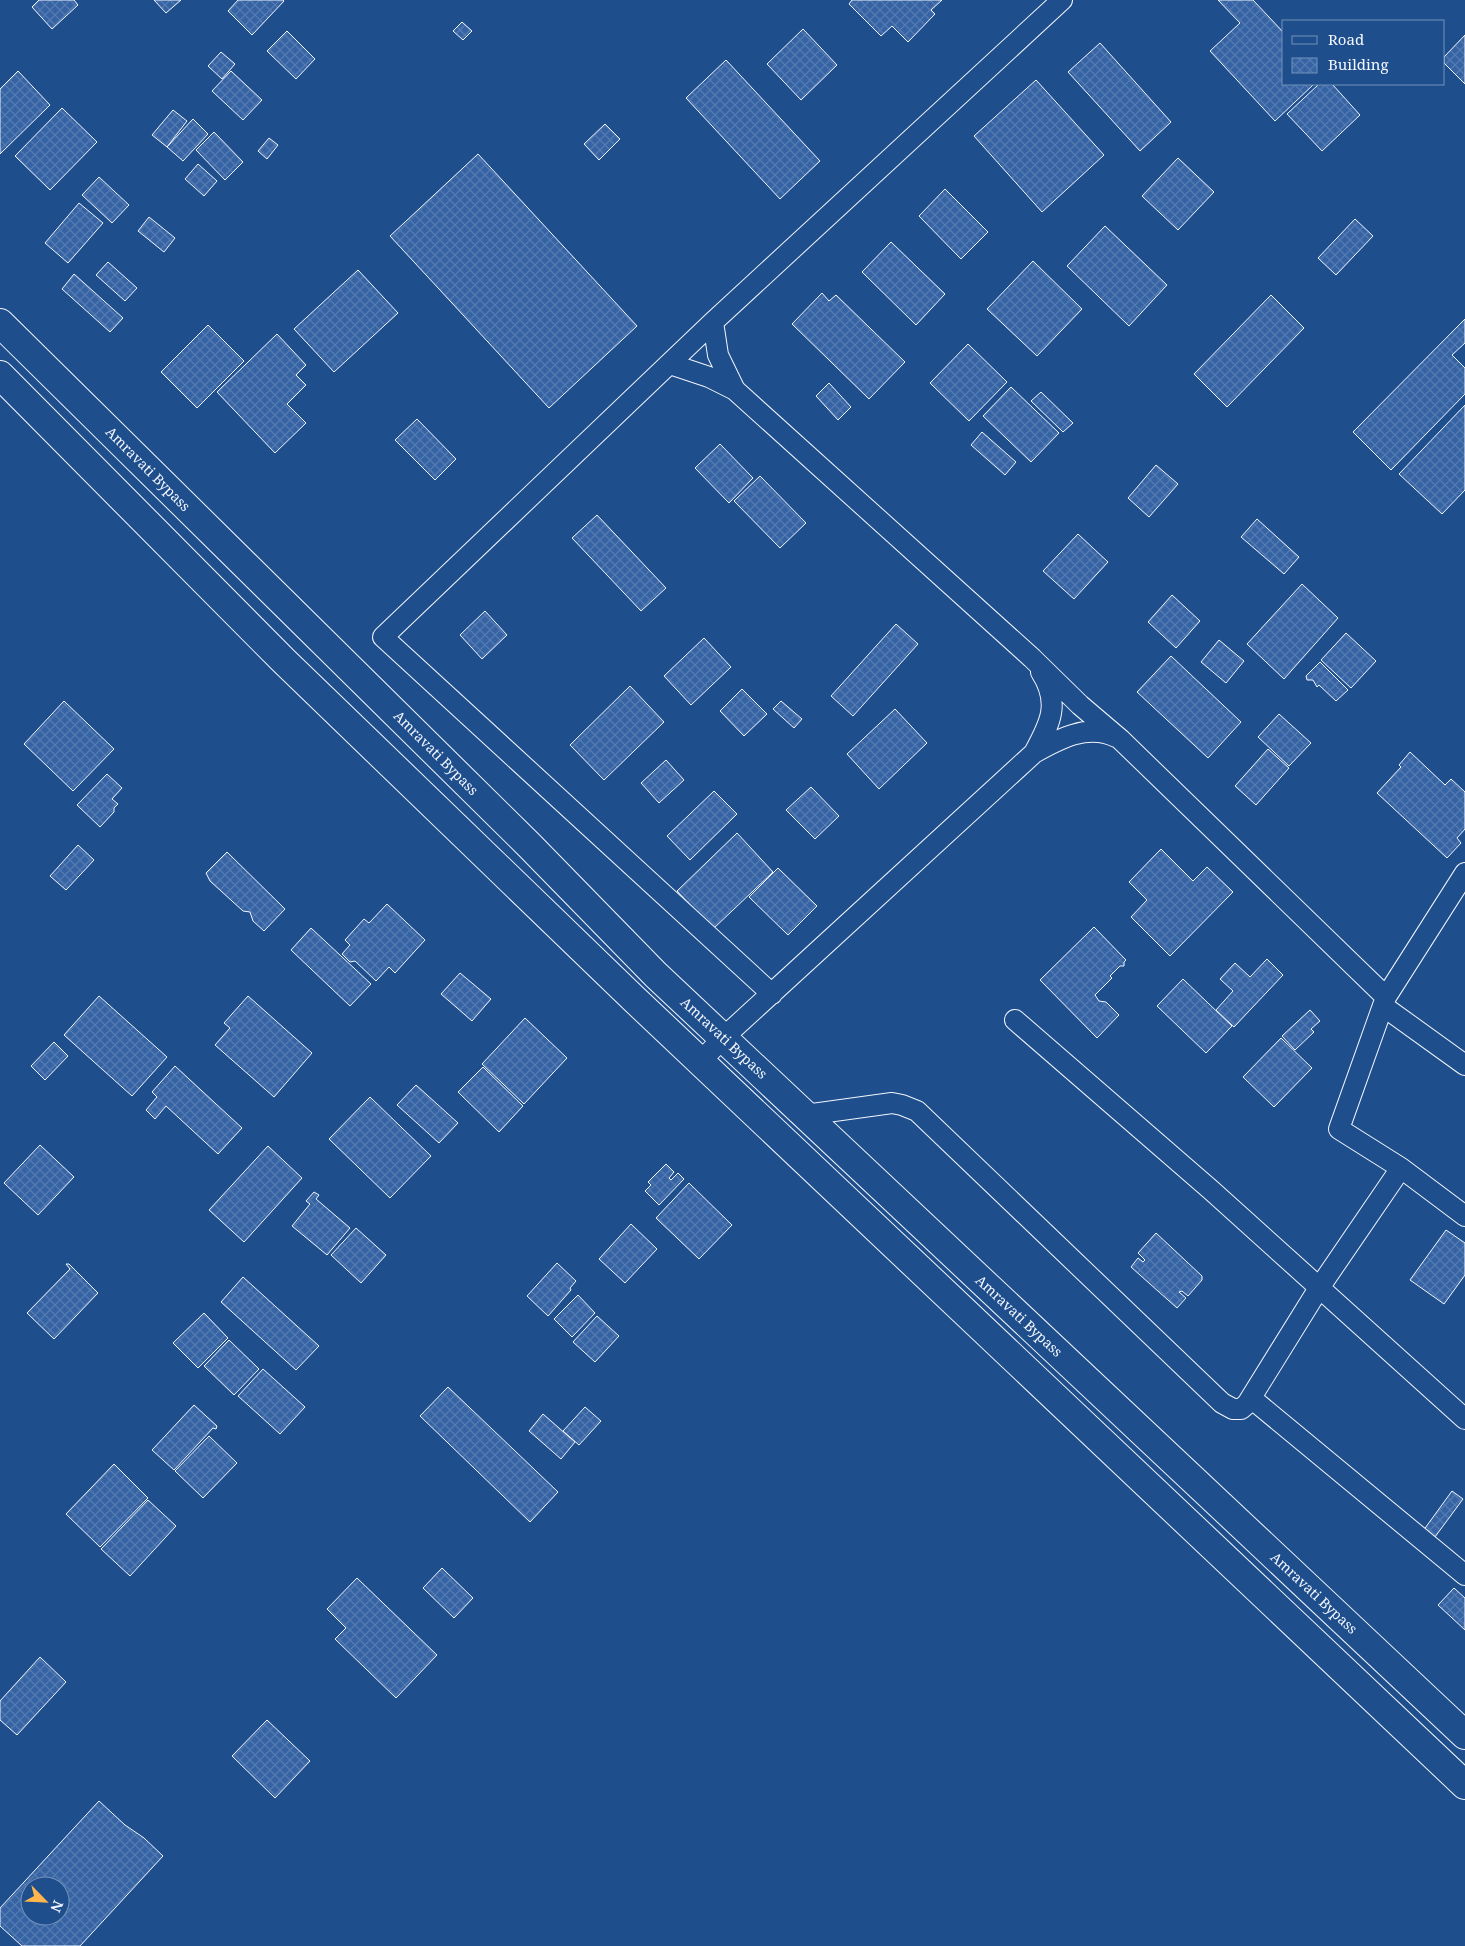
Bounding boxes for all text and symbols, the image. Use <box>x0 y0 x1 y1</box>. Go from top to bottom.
legend <box>1282 20 1445 85</box>
text: Road <box>1328 29 1364 49</box>
text: Building <box>1328 54 1389 74</box>
street label: Amravati Bypass <box>102 422 195 515</box>
street label: Amravati Bypass <box>390 706 483 799</box>
street label: Amravati Bypass <box>677 992 772 1083</box>
street label: Amravati Bypass <box>972 1270 1067 1361</box>
street label: Amravati Bypass <box>1267 1547 1362 1638</box>
north arrow <box>20 1876 70 1926</box>
text: N <box>46 1898 68 1915</box>

